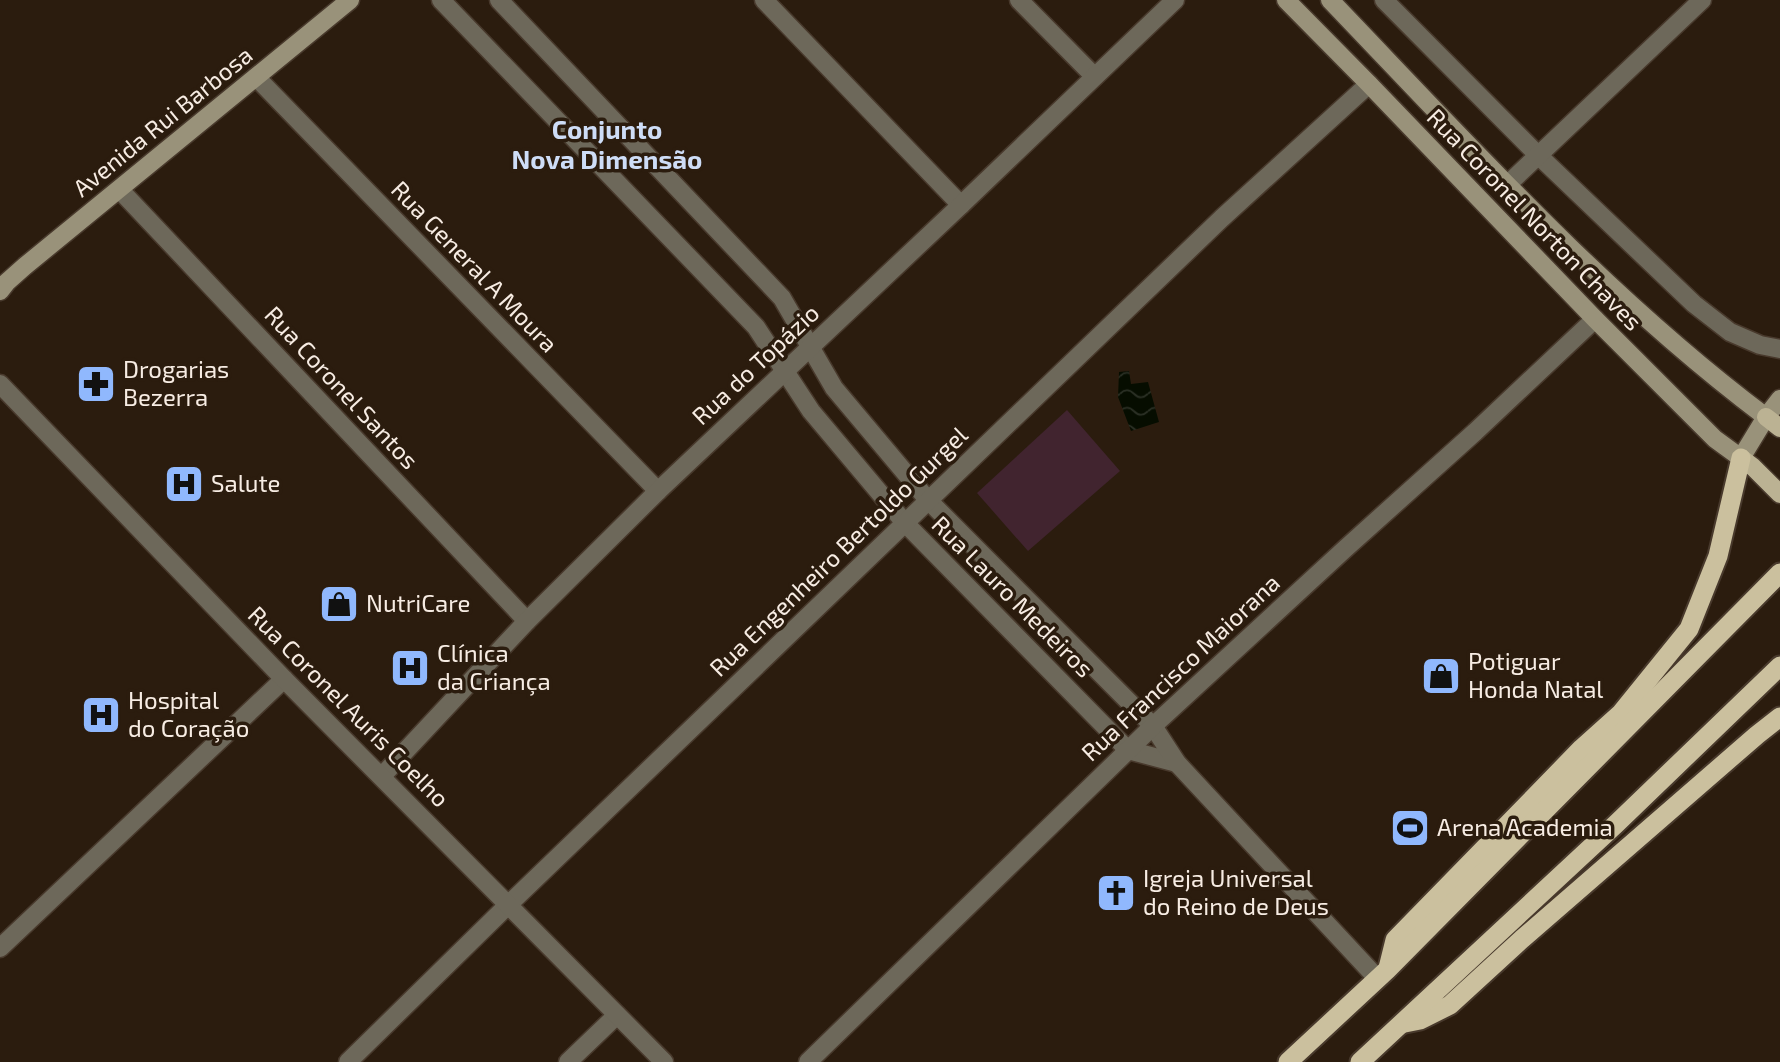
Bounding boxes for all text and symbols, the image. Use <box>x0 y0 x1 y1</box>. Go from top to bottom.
street label: Avenida Rui Barbosa <box>67 40 258 202</box>
street label: Rua Coronel Norton Chaves <box>1422 102 1649 336</box>
district label: Conjunto Nova Dimensão <box>512 113 702 174</box>
street label: Rua General A Moura <box>386 174 564 358</box>
street label: Rua do Topázio <box>685 298 824 430</box>
street label: Rua Coronel Santos <box>259 300 425 474</box>
place label: Drogarias Bezerra <box>123 354 229 411</box>
pharmacy icon: Drogarias Bezerra <box>75 363 117 405</box>
street label: Rua Engenheiro Bertoldo Gurgel <box>703 420 973 682</box>
hospital icon: Salute <box>163 463 205 505</box>
place label: Salute <box>211 468 280 497</box>
street label: Rua Lauro Medeiros <box>926 509 1100 683</box>
street label: Rua Francisco Maiorana <box>1075 567 1285 766</box>
shop icon: NutriCare <box>318 583 360 625</box>
place label: NutriCare <box>366 588 470 617</box>
street label: Rua Coronel Auris Coelho <box>243 599 456 812</box>
place label: Clínica da Criança <box>437 638 551 696</box>
place label: Potiguar Honda Natal <box>1468 646 1603 703</box>
hospital icon: Clínica da Criança <box>389 647 431 689</box>
shop icon: Potiguar Honda Natal <box>1420 655 1462 697</box>
place label: Hospital do Coração <box>128 685 249 743</box>
hospital icon: Hospital do Coração <box>80 694 122 736</box>
sports icon: Arena Academia <box>1389 807 1431 849</box>
place label: Arena Academia <box>1437 812 1613 841</box>
place label: Igreja Universal do Reino de Deus <box>1143 863 1329 920</box>
church icon: Igreja Universal do Reino de Deus <box>1095 872 1137 914</box>

